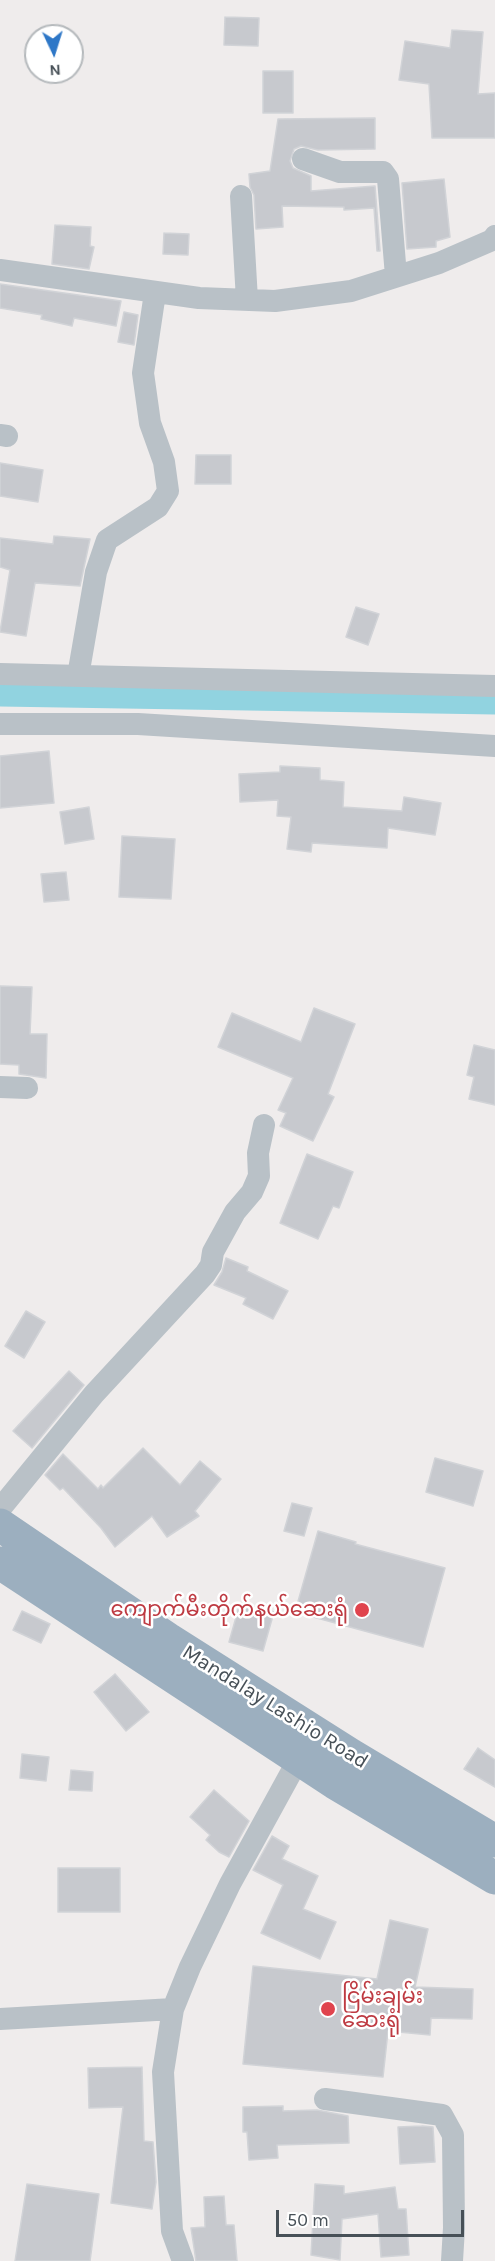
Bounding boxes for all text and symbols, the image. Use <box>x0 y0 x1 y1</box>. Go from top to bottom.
north arrow <box>24 24 84 84</box>
text: N <box>49 61 62 80</box>
place label: ကျောက်မီးတိုက်နယ်ဆေးရုံ <box>110 1597 348 1623</box>
marker: ကျောက်မီးတိုက်နယ်ဆေးရုံ <box>353 1601 371 1619</box>
street label: Mandalay Lashio Road <box>177 1640 373 1774</box>
place label: ငြိမ်းချမ်း ဆေးရုံ <box>342 1984 423 2034</box>
marker: ငြိမ်းချမ်း ဆေးရုံ <box>319 2000 337 2018</box>
scale bar <box>279 2198 466 2236</box>
text: 50 m <box>287 2209 329 2231</box>

